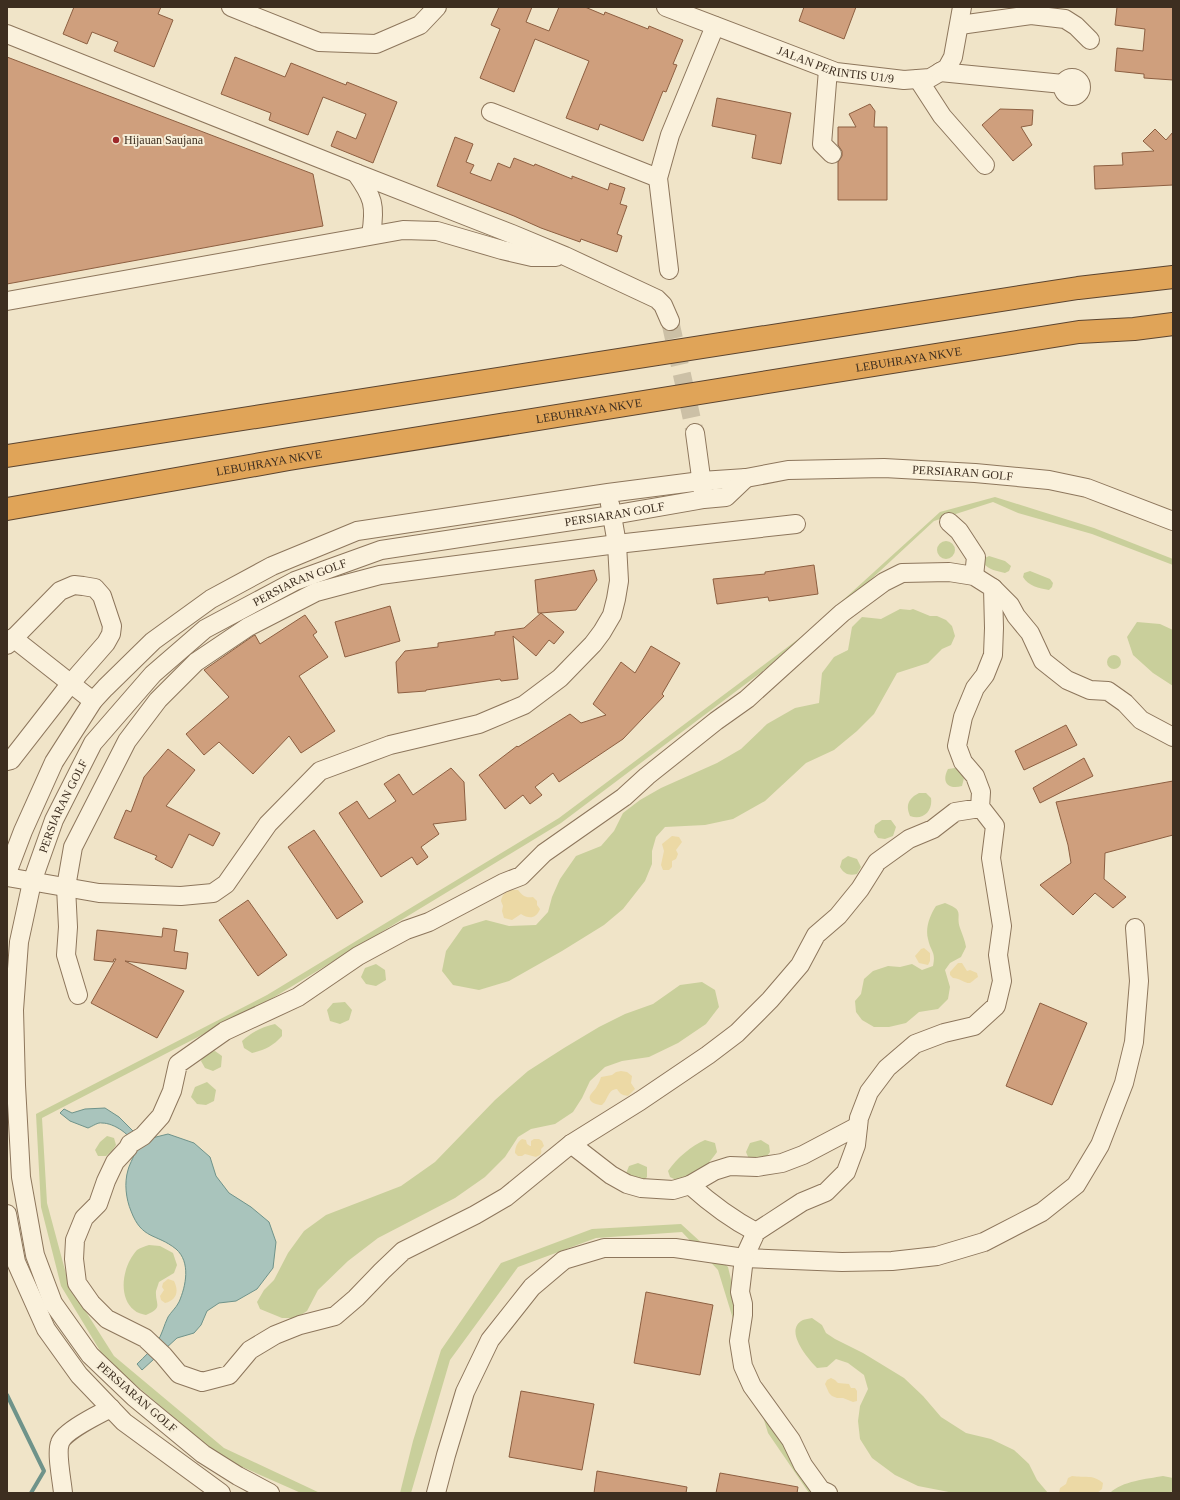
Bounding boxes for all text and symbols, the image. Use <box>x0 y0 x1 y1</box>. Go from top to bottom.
street label: JALAN PERINTIS U1/9 <box>775 43 895 86</box>
place label: Hijauan Saujana <box>124 133 204 147</box>
marker: Hijauan Saujana <box>111 135 121 145</box>
street label: LEBUHRAYA NKVE <box>855 344 963 375</box>
street label: LEBUHRAYA NKVE <box>535 395 643 426</box>
street label: LEBUHRAYA NKVE <box>215 447 323 479</box>
street label: PERSIARAN GOLF <box>912 463 1014 484</box>
street label: PERSIARAN GOLF <box>564 499 666 529</box>
street label: PERSIARAN GOLF <box>250 556 349 609</box>
street label: PERSIARAN GOLF <box>36 757 91 855</box>
street label: PERSIARAN GOLF <box>94 1359 180 1436</box>

